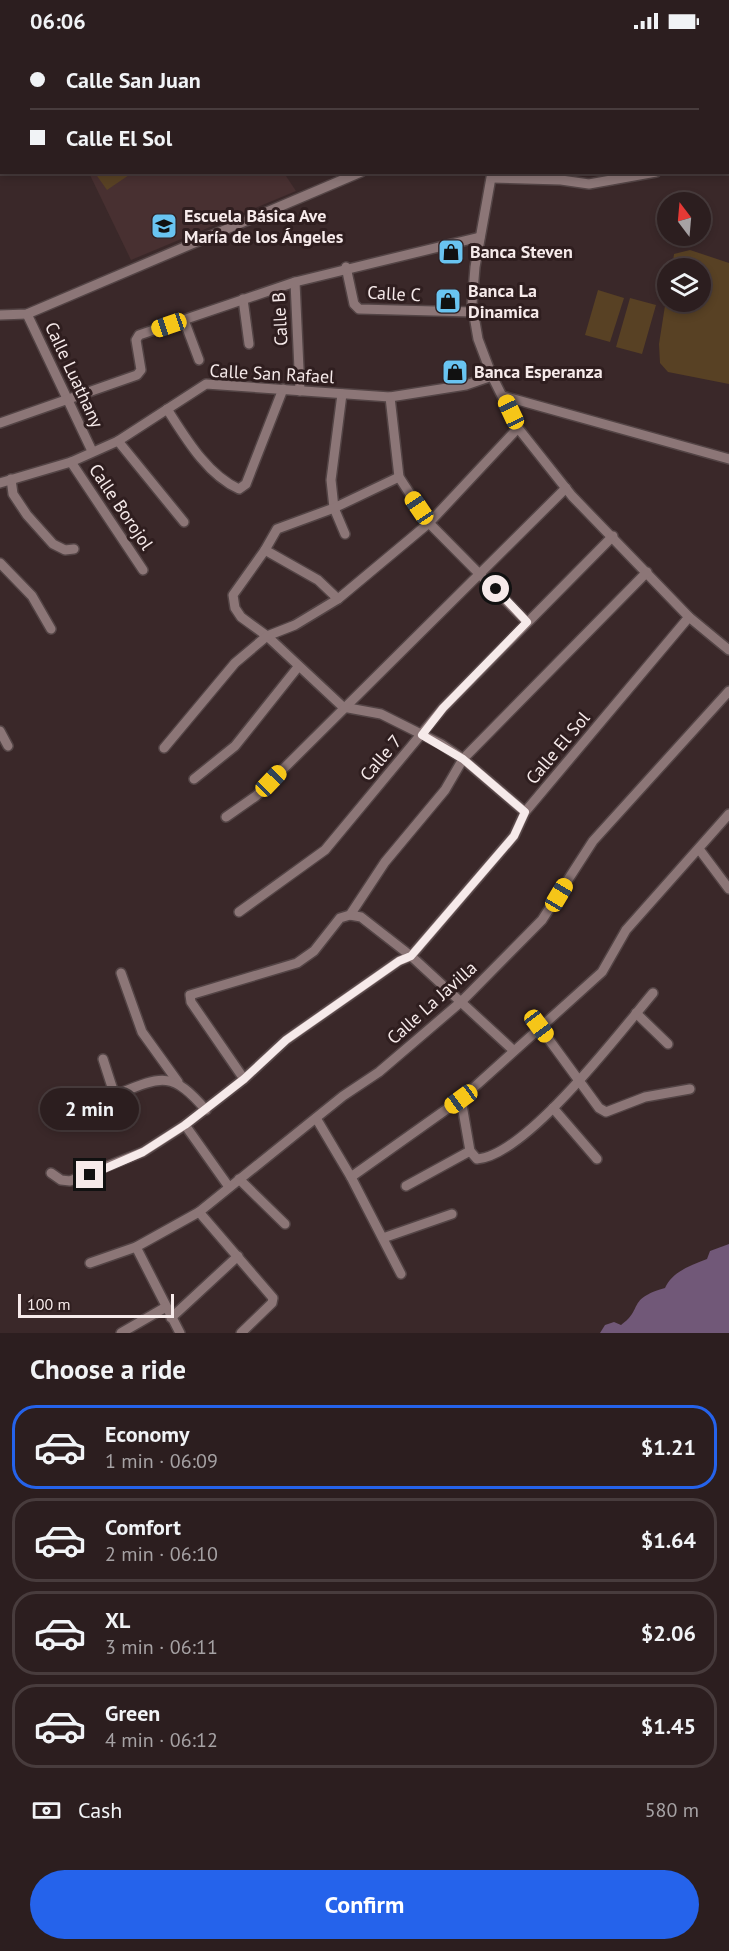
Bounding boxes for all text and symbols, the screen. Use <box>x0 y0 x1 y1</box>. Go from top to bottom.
text: 06:06 <box>30 7 86 35</box>
text: Calle San Juan <box>66 66 201 94</box>
text: Calle El Sol <box>66 124 172 152</box>
north arrow <box>657 192 711 246</box>
map controls <box>657 192 711 312</box>
place label: Escuela Básica Ave María de los Ángeles <box>184 204 344 248</box>
school or university icon: Escuela Básica Ave María de los Ángeles <box>149 211 179 241</box>
shop icon: Banca Steven <box>436 237 466 267</box>
place label: Banca Steven <box>470 240 573 263</box>
button: layers <box>657 258 711 312</box>
place label: Banca La Dinamica <box>468 279 539 323</box>
street label: Calle C <box>367 281 421 306</box>
shop icon: Banca La Dinamica <box>433 286 463 316</box>
street label: Calle B <box>267 292 292 347</box>
car <box>149 311 189 339</box>
street label: Calle Luathany <box>40 318 109 432</box>
shop icon: Banca Esperanza <box>440 357 470 387</box>
street label: Calle San Rafael <box>209 359 336 388</box>
place label: Banca Esperanza <box>474 360 603 383</box>
car <box>495 392 527 432</box>
street label: Calle Borojol <box>84 459 159 555</box>
car <box>401 488 437 528</box>
route start <box>482 575 509 602</box>
street label: Calle El Sol <box>521 706 595 789</box>
street label: Calle 7 <box>355 730 407 785</box>
car <box>252 762 290 800</box>
car <box>542 875 576 915</box>
street label: Calle La Javilla <box>382 956 481 1049</box>
car <box>521 1006 557 1046</box>
car <box>441 1081 481 1117</box>
callout: 2 min <box>40 1088 140 1130</box>
text: 2 min <box>65 1096 114 1122</box>
route end <box>76 1161 103 1188</box>
scale bar <box>18 1291 174 1318</box>
text: 100 m <box>27 1294 70 1314</box>
text: Choose a ride <box>30 1352 186 1386</box>
icon: car <box>33 1420 87 1474</box>
text: Economy <box>105 1420 189 1448</box>
text: $1.21 <box>641 1433 696 1461</box>
text: 1 min · 06:09 <box>105 1448 218 1474</box>
icon: car <box>33 1513 87 1567</box>
text: Comfort <box>105 1513 181 1541</box>
text: $1.64 <box>641 1526 696 1554</box>
text: 2 min · 06:10 <box>105 1541 218 1567</box>
icon: car <box>33 1606 87 1660</box>
text: XL <box>105 1606 130 1634</box>
text: $2.06 <box>641 1619 696 1647</box>
text: 3 min · 06:11 <box>105 1634 218 1660</box>
icon: car <box>33 1699 87 1753</box>
text: Green <box>105 1699 160 1727</box>
text: $1.45 <box>641 1712 696 1740</box>
text: 4 min · 06:12 <box>105 1727 218 1753</box>
icon: cash <box>30 1794 63 1827</box>
text: Cash <box>78 1796 122 1824</box>
text: 580 m <box>645 1797 699 1823</box>
button: Confirm <box>30 1870 699 1939</box>

